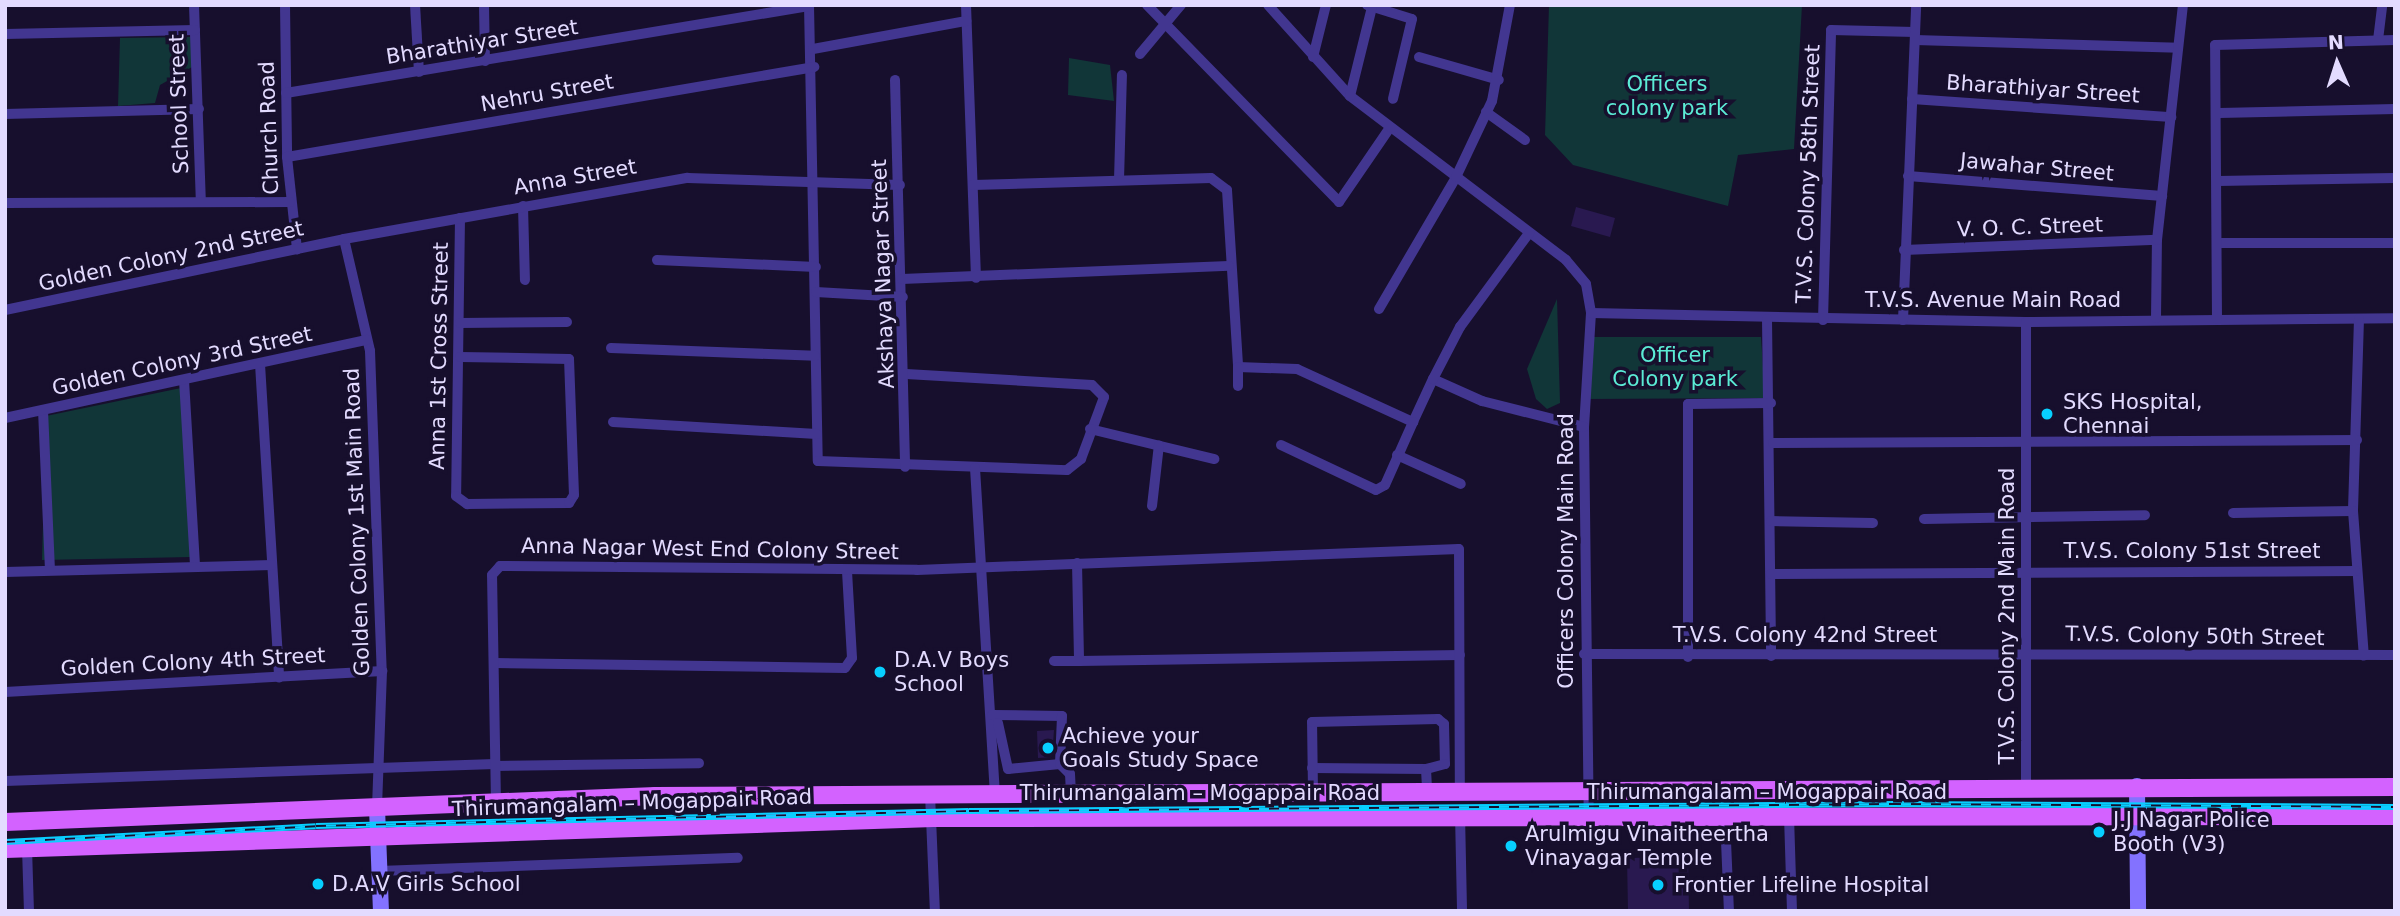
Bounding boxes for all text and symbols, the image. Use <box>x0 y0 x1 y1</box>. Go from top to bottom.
street label: Bharathiyar Street <box>384 14 580 70</box>
north arrow <box>2302 28 2372 98</box>
text: N <box>2327 31 2344 53</box>
street label: School Street <box>164 34 194 174</box>
street label: T.V.S. Colony 58th Street <box>1791 44 1825 304</box>
street label: Church Road <box>254 61 284 195</box>
street label: Nehru Street <box>479 69 615 117</box>
street label: Bharathiyar Street <box>1945 70 2141 108</box>
park label: Officers colony park <box>1606 71 1728 121</box>
street label: Jawahar Street <box>1959 148 2115 186</box>
street label: Anna Street <box>512 154 638 200</box>
street label: Akshaya Nagar Street <box>866 159 900 389</box>
street label: V. O. C. Street <box>1957 212 2103 242</box>
street label: Golden Colony 2nd Street <box>36 216 306 296</box>
street label: Anna 1st Cross Street <box>424 242 454 470</box>
street label: T.V.S. Avenue Main Road <box>1865 287 2121 313</box>
street label: Golden Colony 3rd Street <box>50 321 314 401</box>
park label: Officer Colony park <box>1612 342 1738 392</box>
street label: Golden Colony 1st Main Road <box>339 367 375 677</box>
place label: SKS Hospital, Chennai <box>2063 389 2202 439</box>
marker: SKS Hospital, Chennai <box>2037 404 2057 424</box>
street label: Officers Colony Main Road <box>1553 413 1579 689</box>
street label: T.V.S. Colony 2nd Main Road <box>1994 468 2020 764</box>
street label: Anna Nagar West End Colony Street <box>521 533 899 565</box>
street label: T.V.S. Colony 51st Street <box>2063 538 2321 564</box>
street label: T.V.S. Colony 50th Street <box>2065 621 2325 651</box>
street label: T.V.S. Colony 42nd Street <box>1673 622 1937 648</box>
street label: Golden Colony 4th Street <box>60 642 326 682</box>
place label: D.A.V Boys School <box>894 647 1009 697</box>
marker: D.A.V Boys School <box>872 664 888 680</box>
place label: Achieve your Goals Study Space <box>1062 723 1259 773</box>
marker: Achieve your Goals Study Space <box>1040 740 1056 756</box>
street label: Thirumangalam – Mogappair Road <box>1587 779 1947 805</box>
street label: Thirumangalam – Mogappair Road <box>1020 780 1380 806</box>
street label: Thirumangalam – Mogappair Road <box>452 784 812 822</box>
place label: J.J Nagar Police Booth (V3) <box>2113 807 2270 857</box>
place label: Arulmigu Vinaitheertha Vinayagar Temple <box>1525 821 1769 871</box>
marker: J.J Nagar Police Booth (V3) <box>2091 824 2107 840</box>
marker: Arulmigu Vinaitheertha Vinayagar Temple <box>1503 838 1519 854</box>
place label: D.A.V Girls School <box>332 871 520 897</box>
place label: Frontier Lifeline Hospital <box>1674 872 1929 898</box>
marker: Frontier Lifeline Hospital <box>1648 875 1668 895</box>
marker: D.A.V Girls School <box>310 876 326 892</box>

